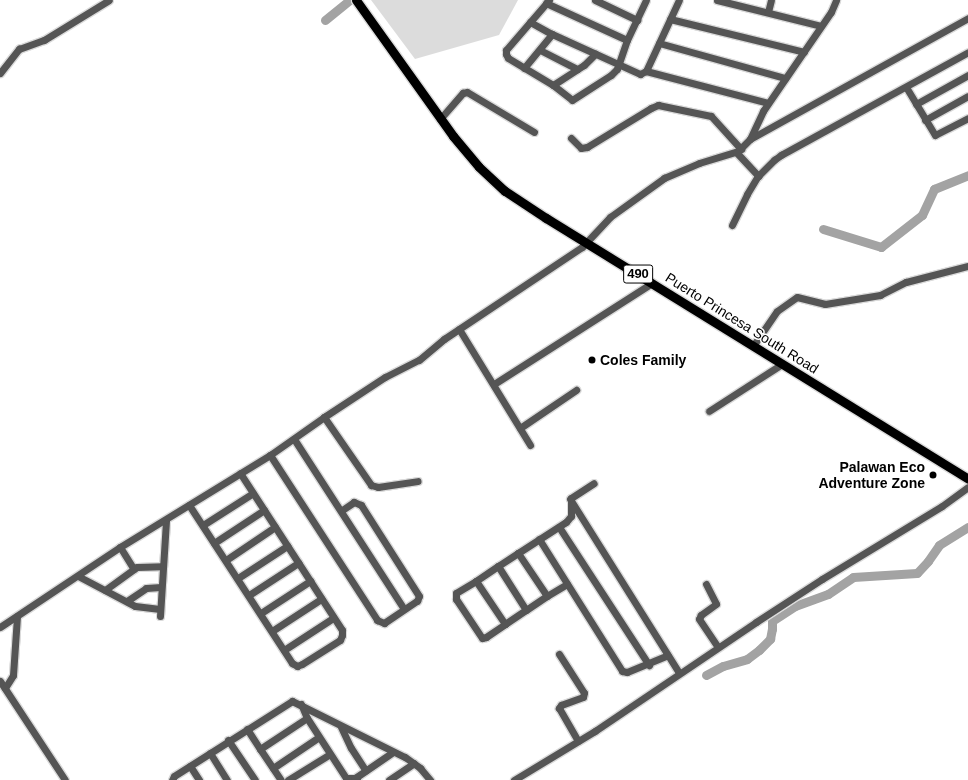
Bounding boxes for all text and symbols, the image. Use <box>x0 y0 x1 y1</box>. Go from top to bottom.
road number: 490 <box>623 263 653 285</box>
street label: Puerto Princesa South Road <box>662 269 822 377</box>
place label: Coles Family <box>600 352 686 368</box>
marker: Coles Family <box>587 355 597 365</box>
place label: Palawan Eco Adventure Zone <box>818 459 925 492</box>
marker: Palawan Eco Adventure Zone <box>928 470 938 480</box>

